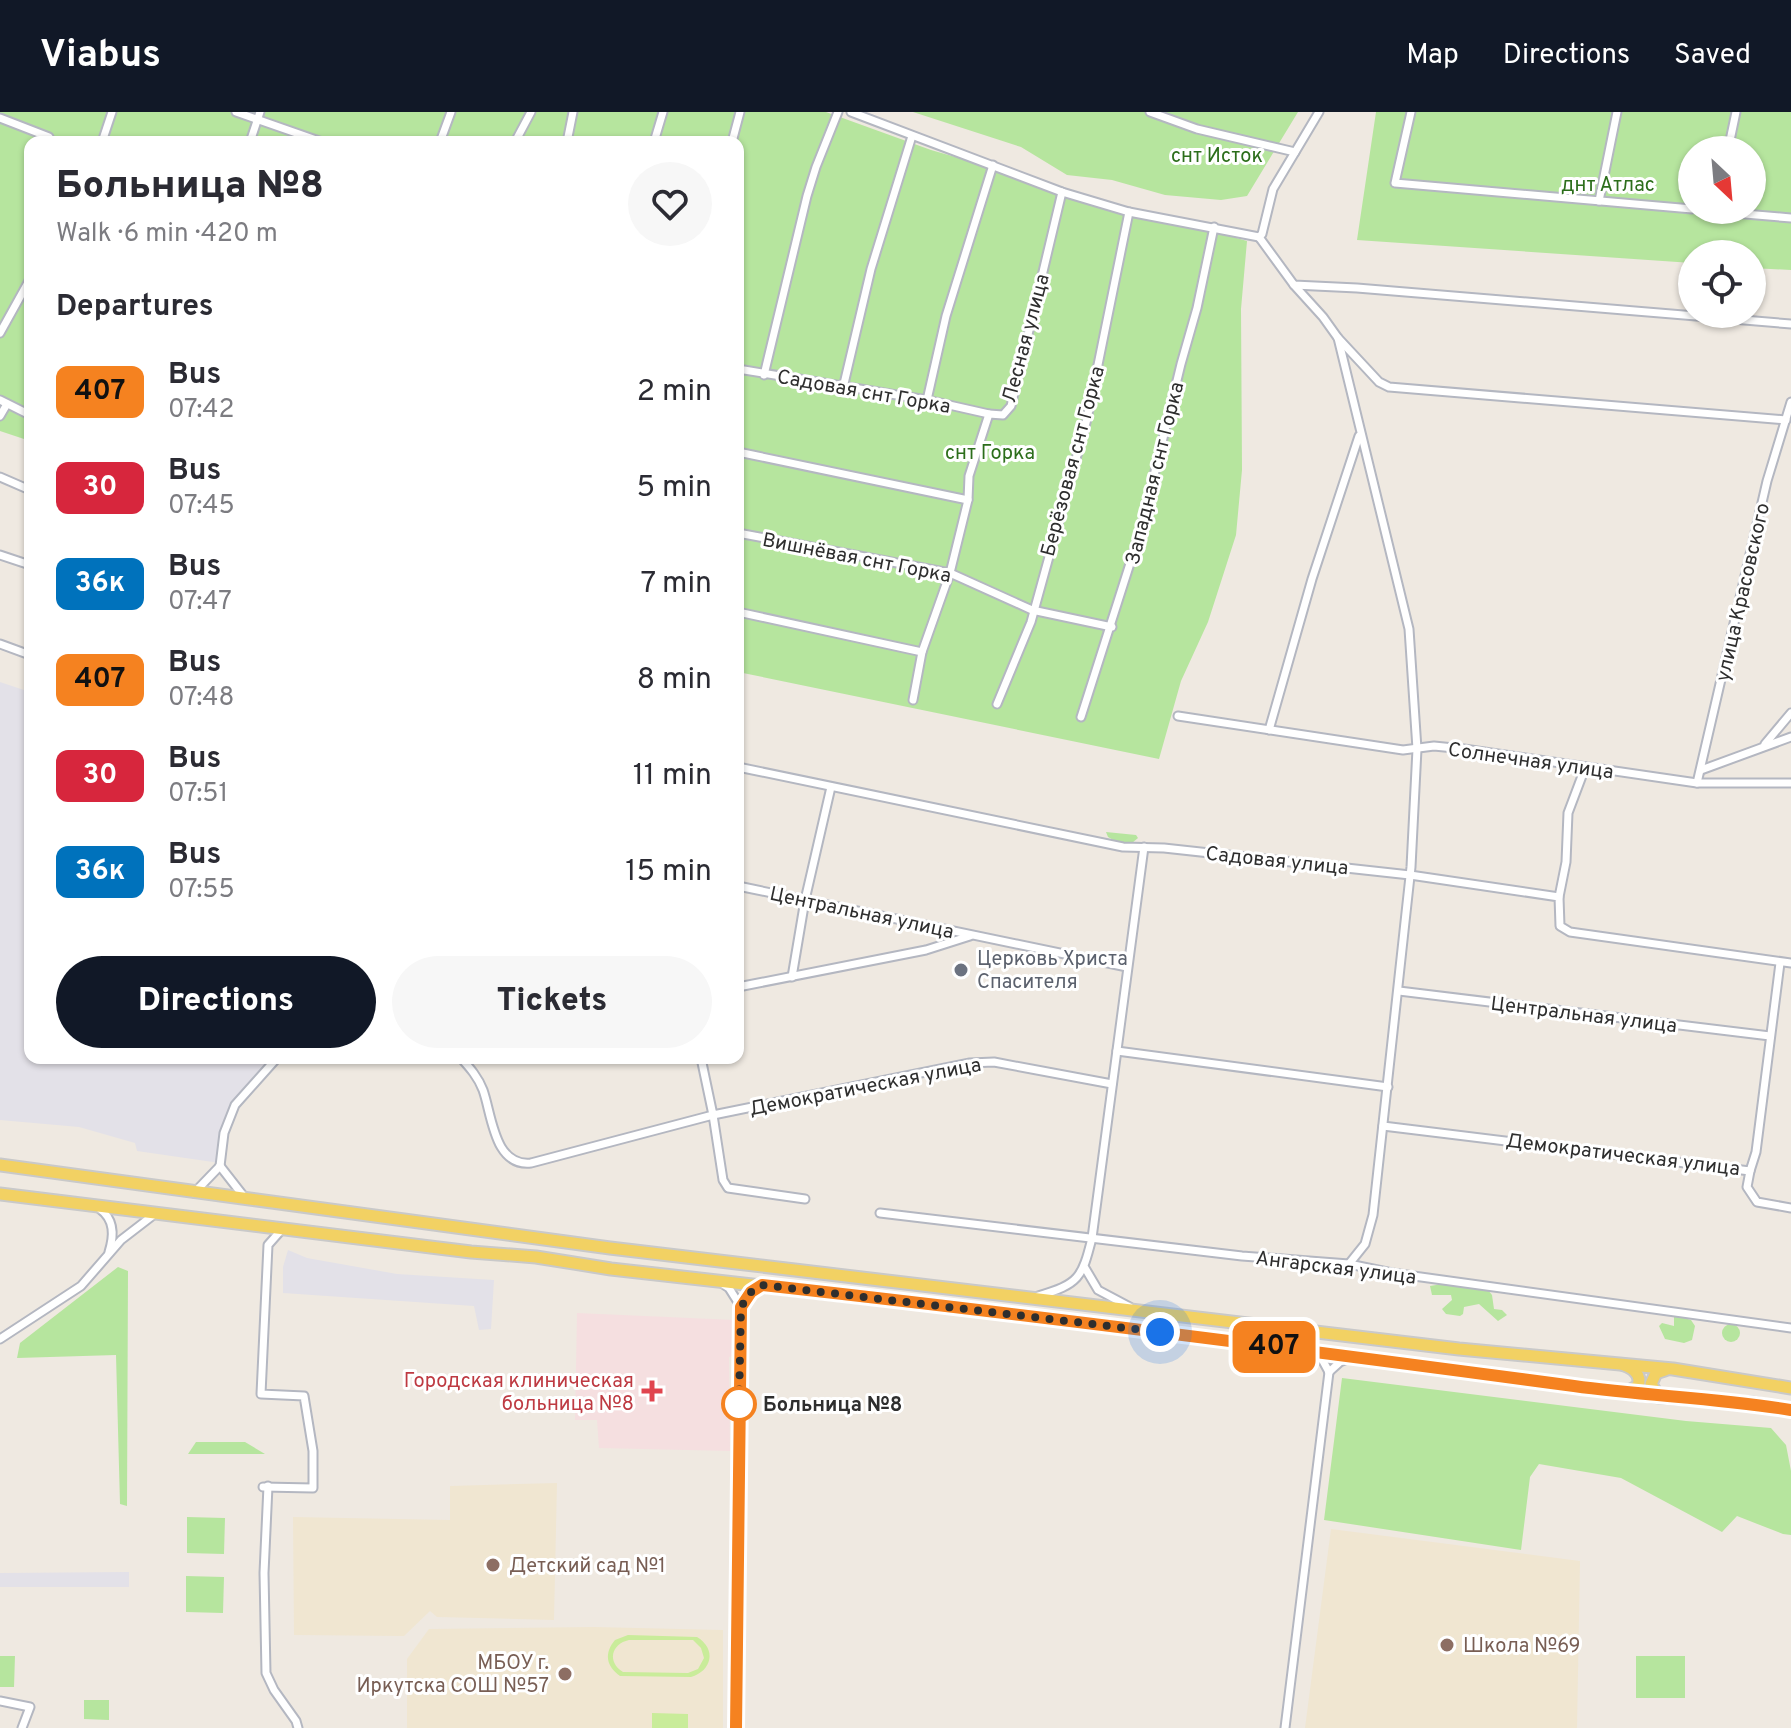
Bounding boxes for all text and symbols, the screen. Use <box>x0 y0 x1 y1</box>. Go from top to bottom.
text: Viabus <box>40 32 161 81</box>
text: Map <box>1406 38 1459 74</box>
text: Directions <box>1503 38 1630 74</box>
text: Saved <box>1674 38 1751 74</box>
north arrow <box>1678 136 1766 224</box>
map controls <box>1678 136 1766 328</box>
park label: снт Исток <box>1171 144 1263 170</box>
button: heart <box>628 162 712 246</box>
text: Больница №8 <box>56 163 324 212</box>
park label: днт Атлас <box>1561 173 1655 199</box>
text: Walk · 6 min · 420 m <box>56 218 278 251</box>
button: locate <box>1678 240 1766 328</box>
street label: Лесная улица <box>997 271 1057 406</box>
text: Departures <box>56 289 214 326</box>
text: Bus <box>168 357 221 394</box>
street label: Берёзовая снт Горка <box>1036 363 1112 560</box>
street label: Садовая снт Горка <box>775 365 953 421</box>
text: 407 <box>75 374 125 410</box>
text: 2 min <box>637 374 712 411</box>
street label: Западная снт Горка <box>1121 379 1191 568</box>
text: 07:42 <box>168 394 234 427</box>
park label: снт Горка <box>945 441 1035 467</box>
text: Bus <box>168 453 221 490</box>
text: 30 <box>83 470 117 506</box>
text: 5 min <box>636 470 712 507</box>
text: 07:45 <box>168 490 235 523</box>
street label: улица Красовского <box>1711 501 1777 684</box>
street label: Вишнёвая снт Горка <box>760 528 953 590</box>
text: Bus <box>168 549 221 586</box>
text: 36к <box>75 566 125 602</box>
text: 7 min <box>641 566 712 603</box>
text: 07:47 <box>168 586 232 619</box>
text: Bus <box>168 645 221 682</box>
text: 407 <box>75 662 125 698</box>
text: 8 min <box>637 662 712 699</box>
text: 07:48 <box>168 682 234 715</box>
street label: Солнечная улица <box>1446 737 1615 786</box>
text: Bus <box>168 741 221 778</box>
text: 30 <box>83 758 117 794</box>
text: 11 min <box>633 758 712 795</box>
text: 07:51 <box>168 778 228 811</box>
text: Bus <box>168 837 221 874</box>
street label: Садовая улица <box>1204 842 1350 882</box>
text: 36к <box>75 854 125 890</box>
text: 15 min <box>625 854 712 891</box>
text: 07:55 <box>168 874 235 907</box>
street label: Центральная улица <box>767 882 956 946</box>
place label: Церковь Христа Спасителя <box>977 947 1128 996</box>
button: Directions <box>56 956 376 1048</box>
button: Tickets <box>392 956 712 1048</box>
marker: Церковь Христа Спасителя <box>952 961 970 979</box>
street label: Центральная улица <box>1489 992 1678 1040</box>
street label: Демократическая улица <box>747 1053 984 1123</box>
street label: Демократическая улица <box>1504 1129 1741 1183</box>
street label: Ангарская улица <box>1254 1246 1418 1292</box>
your location <box>1140 1312 1180 1352</box>
line badge: 407 <box>1228 1321 1320 1373</box>
text: 407 <box>1249 1329 1299 1365</box>
place label: Городская клиническая больница №8 <box>404 1369 634 1418</box>
marker: Городская клиническая больница №8 <box>641 1380 663 1402</box>
marker: Больница №8 <box>722 1387 756 1421</box>
place label: Больница №8 <box>763 1393 902 1419</box>
place label: Детский сад №1 <box>509 1554 666 1580</box>
marker: Детский сад №1 <box>484 1556 502 1574</box>
place label: Школа №69 <box>1463 1634 1580 1660</box>
marker: Школа №69 <box>1438 1636 1456 1654</box>
place label: МБОУ г. Иркутска СОШ №57 <box>357 1651 549 1700</box>
marker: МБОУ г. Иркутска СОШ №57 <box>556 1665 574 1683</box>

